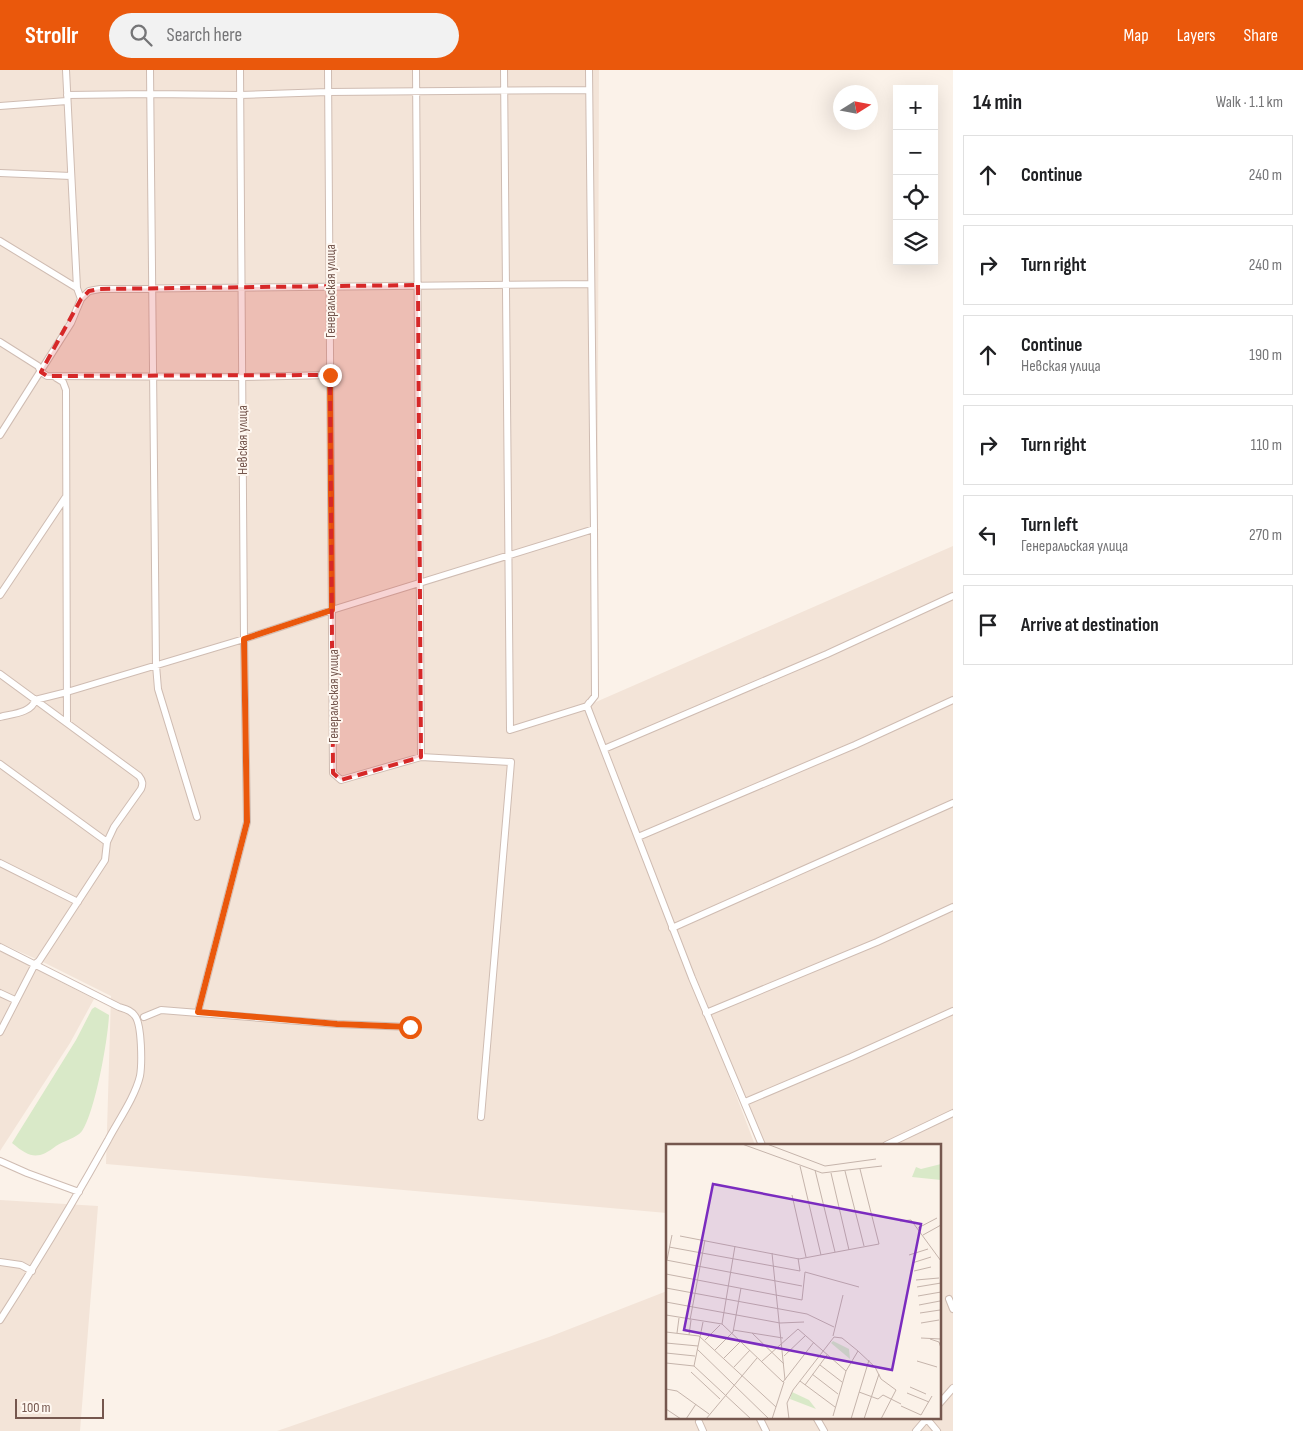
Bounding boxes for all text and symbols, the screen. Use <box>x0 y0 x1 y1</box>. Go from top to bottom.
search box <box>109 13 459 58</box>
text: Strollr <box>25 21 79 50</box>
icon: search <box>127 21 155 49</box>
text: Search here <box>167 24 242 47</box>
text: Map <box>1124 25 1149 46</box>
text: Layers <box>1177 25 1216 46</box>
text: Share <box>1244 25 1278 46</box>
north arrow <box>833 85 878 130</box>
map controls <box>893 85 938 265</box>
button: + <box>893 85 938 130</box>
text: 14 min <box>973 90 1022 115</box>
text: Walk · 1.1 km <box>1216 93 1283 112</box>
button: − <box>893 130 938 175</box>
icon: ahead <box>974 161 1002 189</box>
text: Continue <box>1021 164 1082 187</box>
text: 240 m <box>1249 166 1282 185</box>
button: locate <box>893 175 938 220</box>
button: layers <box>893 220 938 265</box>
street label: Генеральская улица <box>322 244 339 338</box>
icon: right <box>974 251 1002 279</box>
text: Turn right <box>1021 254 1086 277</box>
text: 240 m <box>1249 256 1282 275</box>
text: Continue <box>1021 334 1082 357</box>
icon: ahead <box>974 341 1002 369</box>
text: 190 m <box>1249 346 1282 365</box>
text: Невская улица <box>1021 357 1101 376</box>
route end <box>319 364 342 387</box>
street label: Невская улица <box>234 405 251 475</box>
icon: right <box>974 431 1002 459</box>
text: Turn right <box>1021 434 1086 457</box>
text: 110 m <box>1251 436 1282 455</box>
text: Turn left <box>1021 514 1078 537</box>
icon: left <box>974 521 1002 549</box>
text: 270 m <box>1249 526 1282 545</box>
text: Генеральская улица <box>1021 537 1128 556</box>
icon: arrive <box>974 611 1002 639</box>
text: Arrive at destination <box>1021 614 1159 637</box>
street label: Генеральская улица <box>325 649 342 743</box>
route start <box>399 1016 422 1039</box>
inset map <box>666 1144 941 1418</box>
scale bar <box>15 1396 104 1419</box>
text: 100 m <box>22 1399 51 1416</box>

